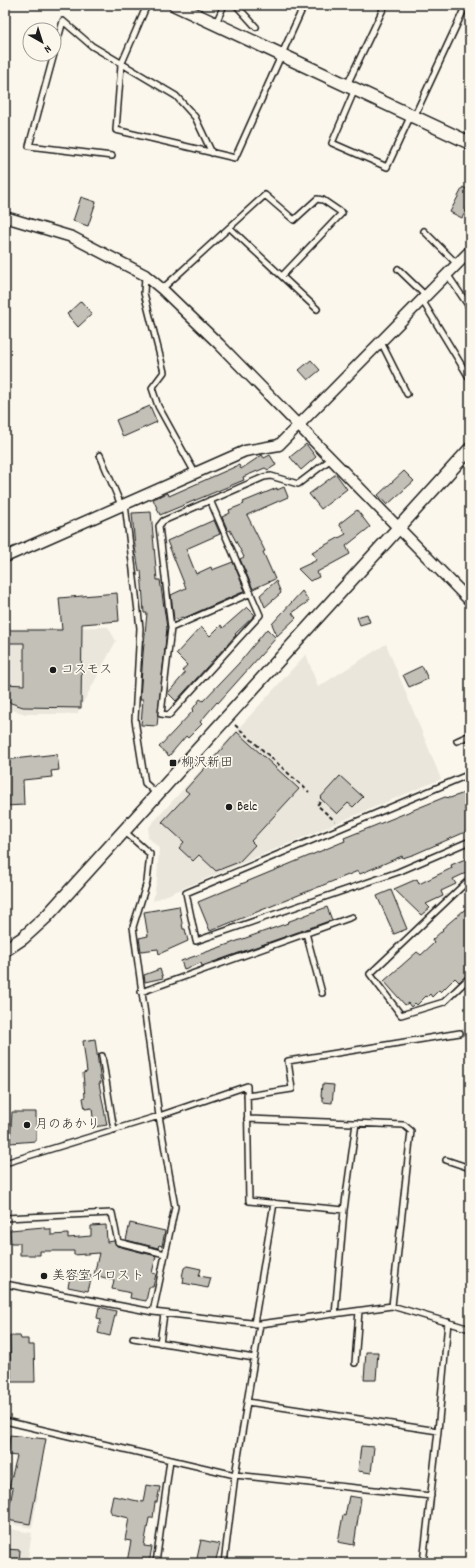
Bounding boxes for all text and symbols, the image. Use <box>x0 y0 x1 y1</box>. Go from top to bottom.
north arrow <box>22 22 62 62</box>
text: N <box>39 40 54 56</box>
place label: コスモス <box>61 661 112 680</box>
marker: コスモス <box>48 665 58 675</box>
place label: 柳沢新田 <box>181 754 233 773</box>
marker: 柳沢新田 <box>168 758 178 768</box>
place label: Belc <box>237 798 257 817</box>
marker: Belc <box>224 802 234 812</box>
place label: 月のあかり <box>35 1116 100 1135</box>
marker: 月のあかり <box>22 1120 32 1130</box>
place label: 美容室イロスト <box>52 1267 144 1286</box>
marker: 美容室イロスト <box>39 1271 49 1281</box>

